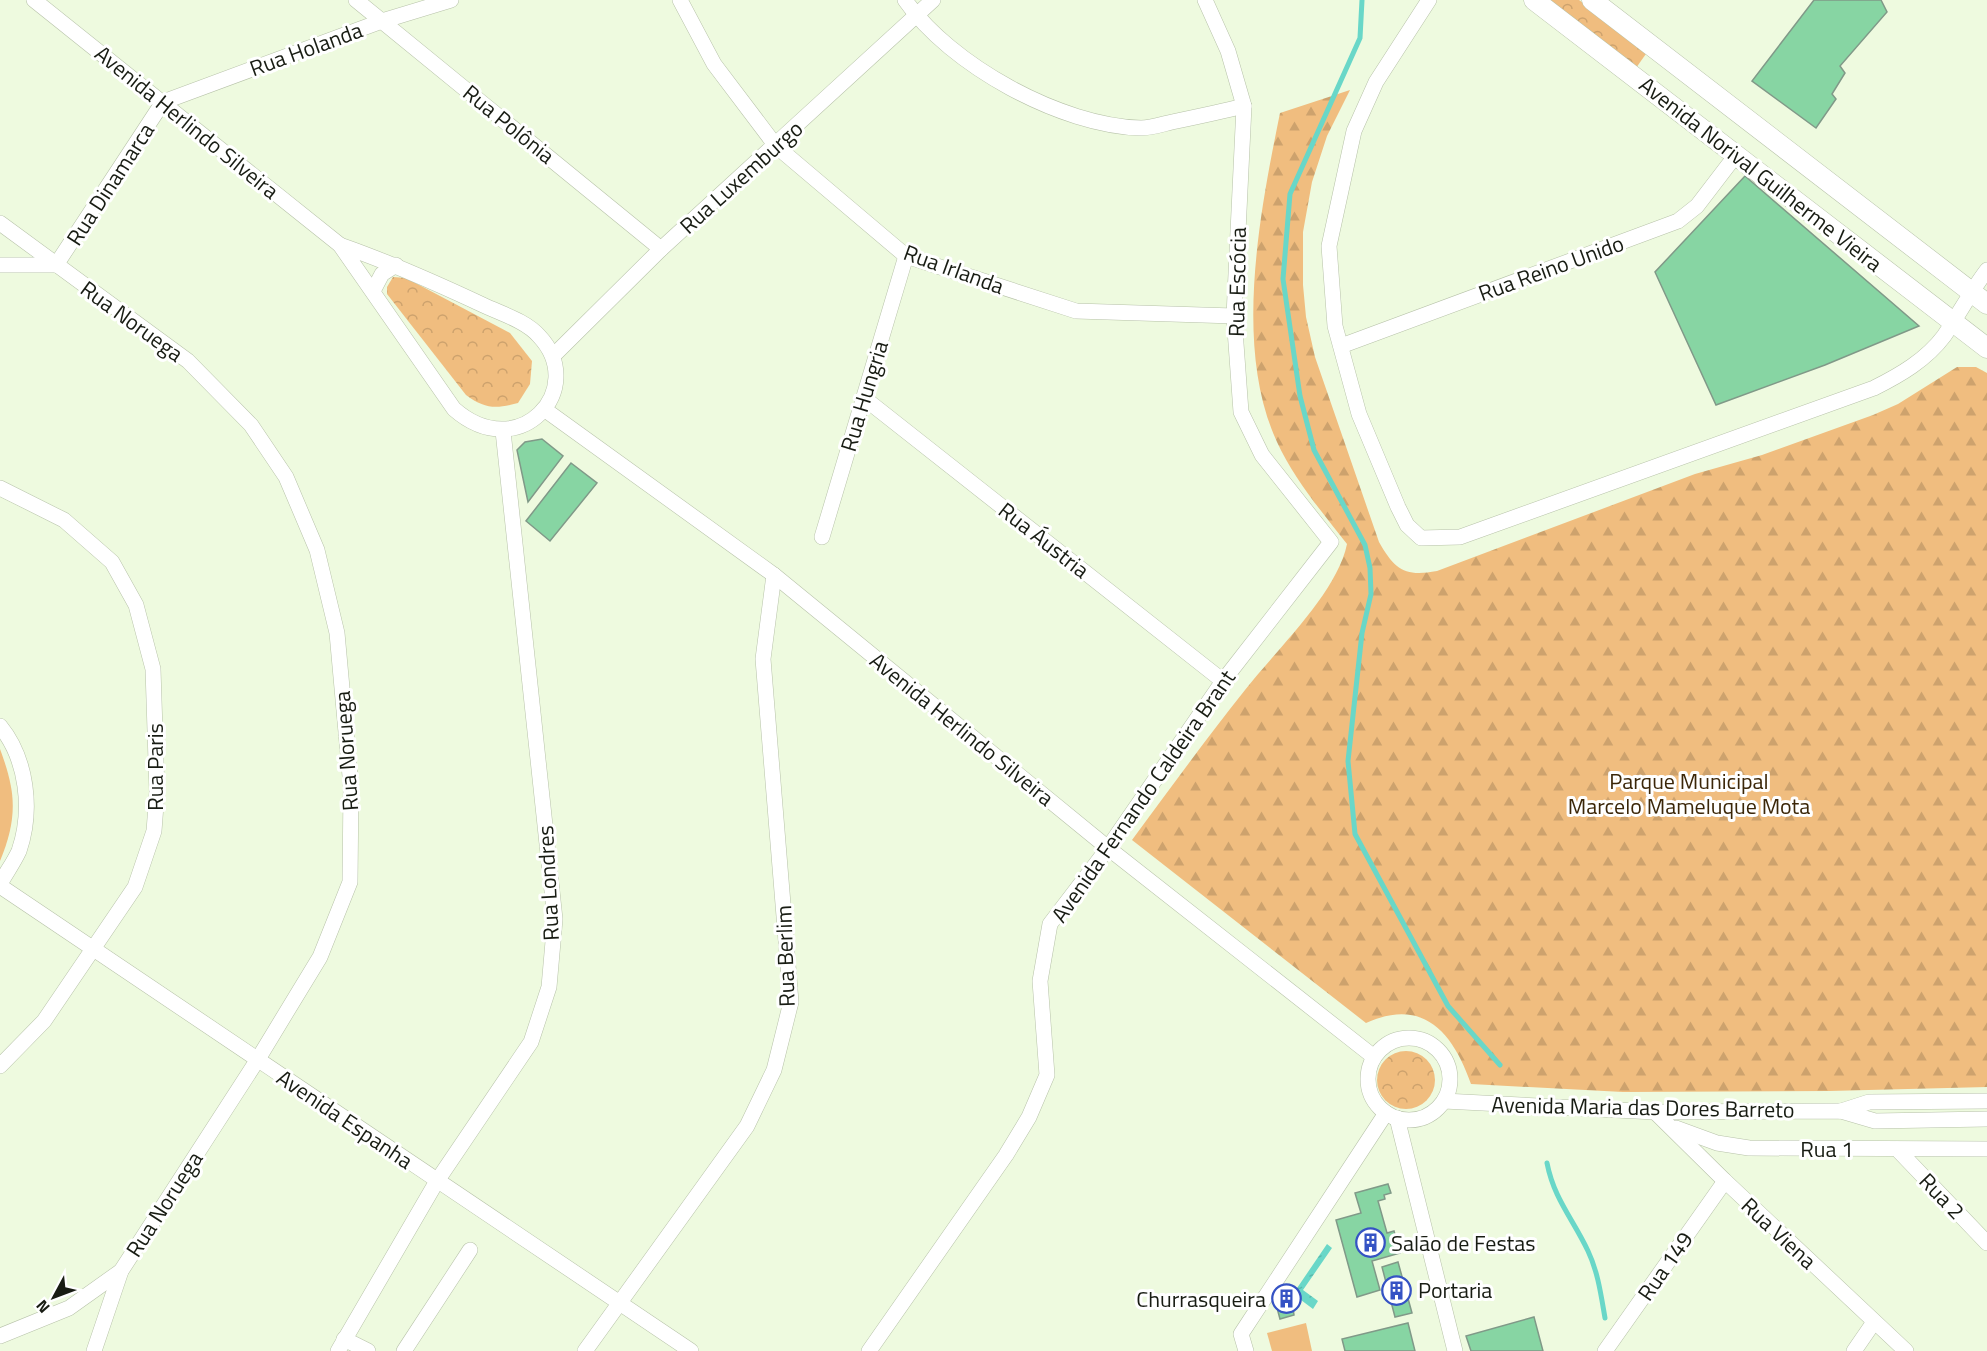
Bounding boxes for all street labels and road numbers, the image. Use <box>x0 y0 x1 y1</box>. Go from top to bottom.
street label: Rua Holanda <box>245 13 367 85</box>
street label: Avenida Herlindo Silveira <box>88 37 286 207</box>
street label: Avenida Norival Guilherme Vieira <box>1632 68 1890 280</box>
street label: Rua Polônia <box>456 76 562 172</box>
street label: Rua Luxemburgo <box>672 112 810 242</box>
street label: Rua Dinamarca <box>58 116 162 252</box>
street label: Rua Reino Unido <box>1473 226 1629 310</box>
street label: Rua Escócia <box>1219 227 1255 337</box>
street label: Rua Irlanda <box>899 235 1009 303</box>
street label: Rua Noruega <box>73 272 191 370</box>
street label: Rua Hungria <box>831 336 897 456</box>
street label: Rua Áustria <box>991 494 1097 586</box>
street label: Avenida Herlindo Silveira <box>863 644 1061 814</box>
street label: Avenida Fernando Caldeira Brant <box>1043 662 1244 929</box>
street label: Rua Noruega <box>325 690 367 812</box>
street label: Rua Paris <box>138 723 172 811</box>
street label: Rua Londres <box>528 825 568 941</box>
street label: Rua Berlim <box>766 905 804 1007</box>
street label: Avenida Espanha <box>270 1061 420 1177</box>
street label: Avenida Maria das Dores Barreto <box>1491 1087 1795 1127</box>
street label: Rua 1 <box>1800 1132 1854 1166</box>
street label: Rua Noruega <box>117 1144 211 1264</box>
street label: Rua 2 <box>1911 1165 1973 1227</box>
street label: Rua Viena <box>1734 1189 1824 1277</box>
street label: Rua 149 <box>1629 1224 1701 1308</box>

